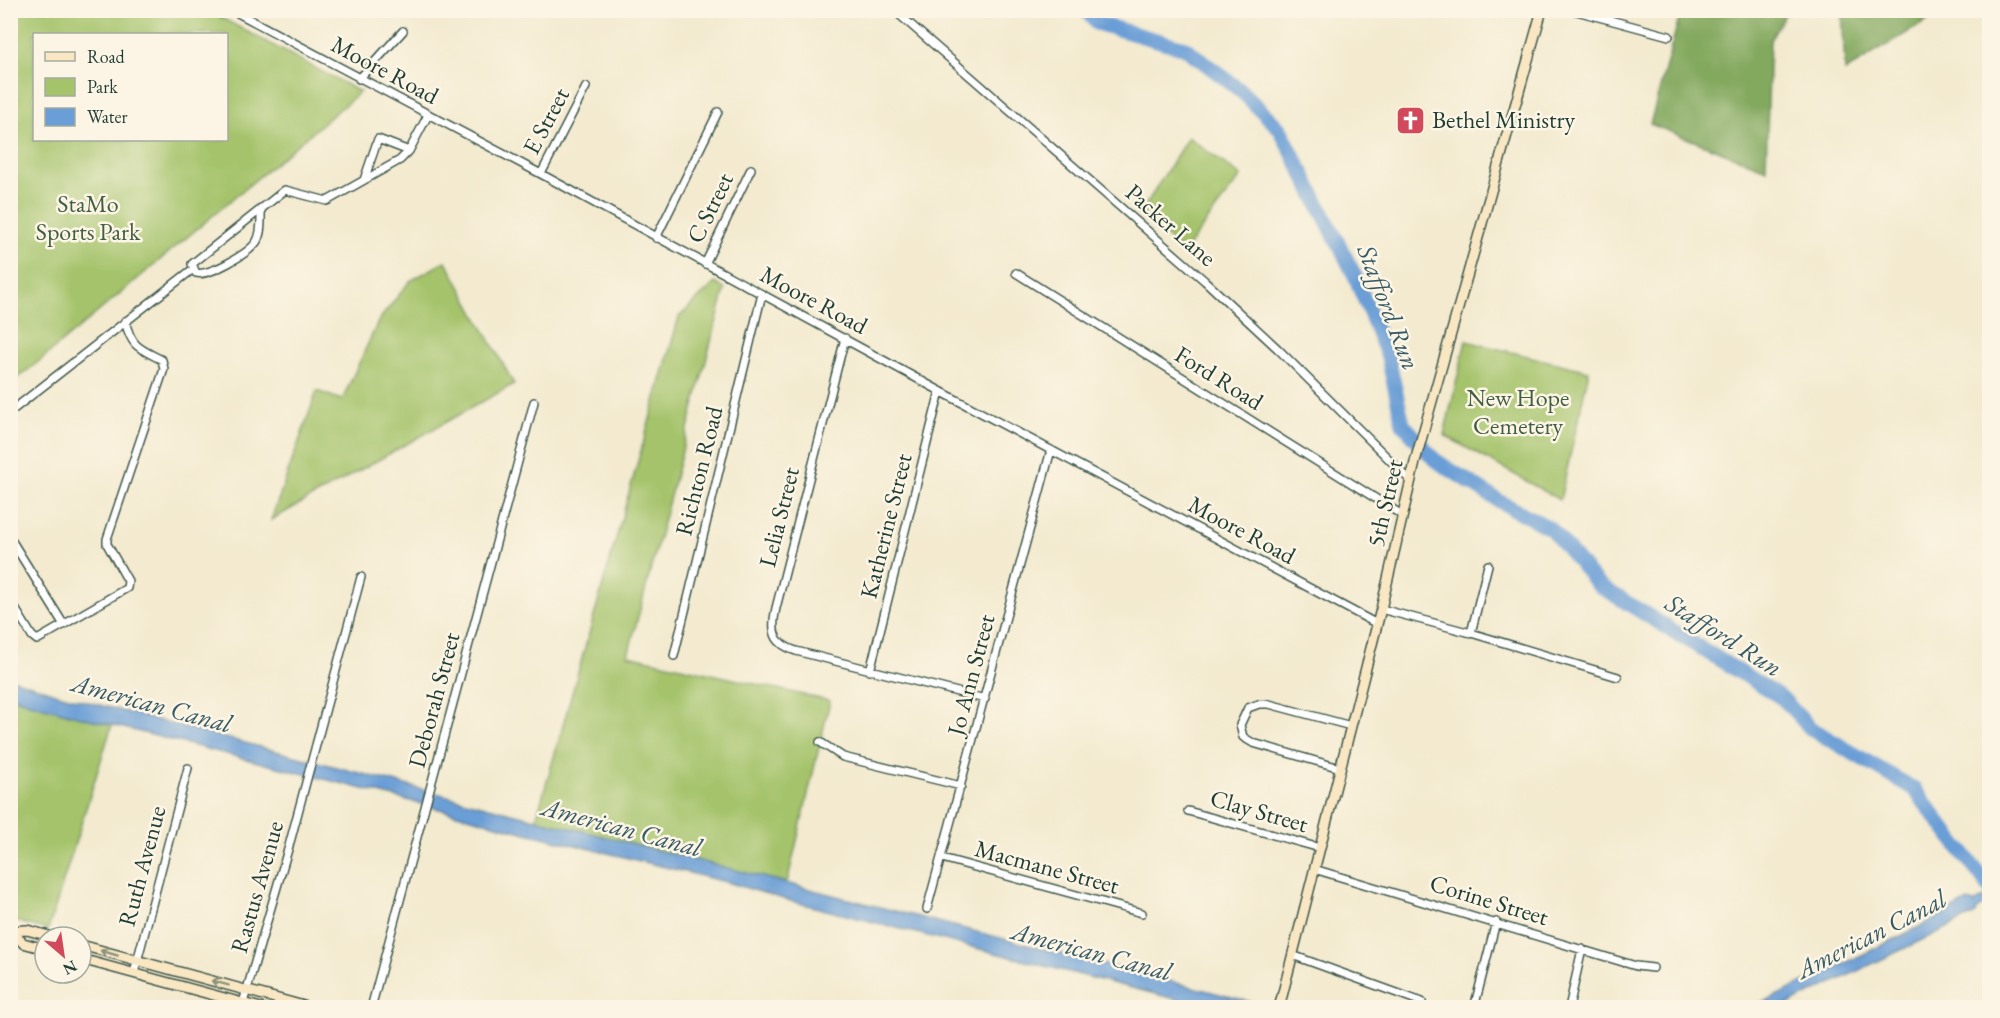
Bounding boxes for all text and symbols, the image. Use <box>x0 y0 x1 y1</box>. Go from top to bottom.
street label: Moore Road <box>326 28 445 111</box>
legend <box>33 33 228 141</box>
text: Road <box>87 45 126 68</box>
text: Park <box>87 75 118 98</box>
street label: E Street <box>515 82 576 159</box>
church icon: Bethel Ministry <box>1395 104 1427 136</box>
place label: Bethel Ministry <box>1432 104 1576 135</box>
text: Water <box>87 105 128 128</box>
street label: C Street <box>679 167 740 248</box>
street label: Packer Lane <box>1119 177 1223 273</box>
park label: StaMo Sports Park <box>36 188 141 247</box>
water label: Stafford Run <box>1349 239 1428 374</box>
street label: Moore Road <box>755 258 874 341</box>
street label: Ford Road <box>1169 338 1270 417</box>
park label: New Hope Cemetery <box>1467 382 1569 441</box>
street label: Richton Road <box>667 402 730 539</box>
street label: Katherine Street <box>852 450 919 602</box>
street label: 5th Street <box>1359 456 1410 550</box>
street label: Lelia Street <box>751 463 806 570</box>
street label: Moore Road <box>1183 488 1302 571</box>
water label: Stafford Run <box>1658 585 1789 684</box>
street label: Jo Ann Street <box>939 610 1002 741</box>
street label: Deborah Street <box>401 628 467 771</box>
water label: American Canal <box>66 665 236 741</box>
street label: Clay Street <box>1207 782 1312 839</box>
water label: American Canal <box>536 789 706 865</box>
street label: Ruth Avenue <box>111 802 172 929</box>
street label: Rastus Avenue <box>223 817 290 957</box>
street label: Macmane Street <box>972 832 1123 901</box>
street label: Corine Street <box>1426 867 1553 932</box>
water label: American Canal <box>1788 881 1952 987</box>
water label: American Canal <box>1006 913 1176 989</box>
north arrow <box>33 925 93 985</box>
one-way arrow <box>100 946 119 958</box>
text: N <box>59 955 81 980</box>
one-way arrow <box>211 977 230 988</box>

